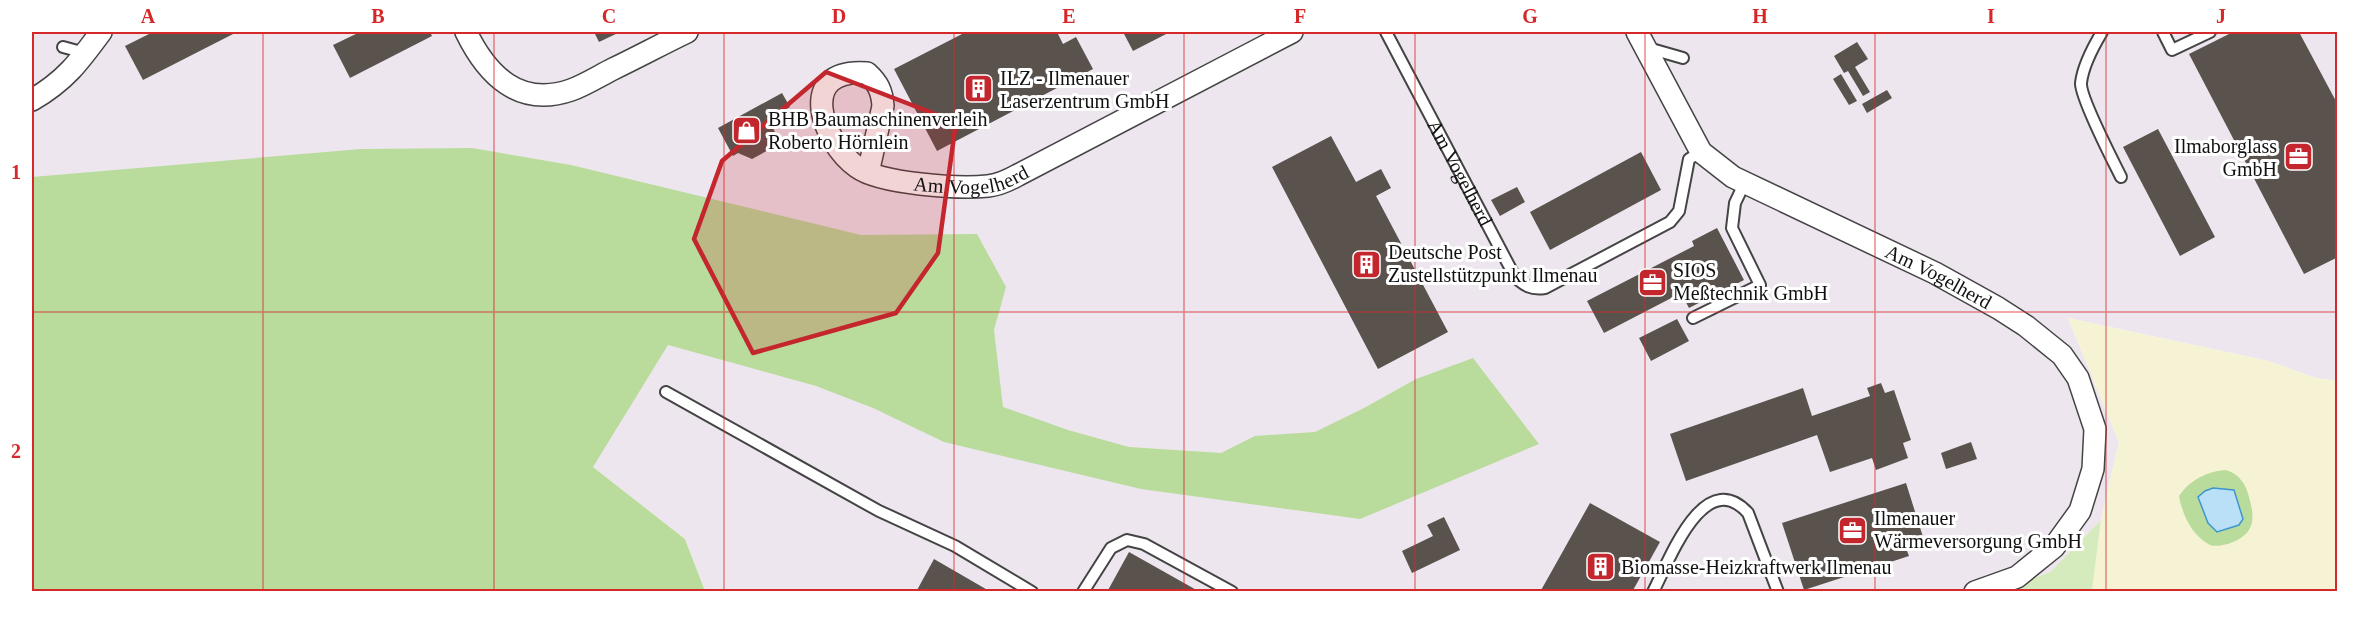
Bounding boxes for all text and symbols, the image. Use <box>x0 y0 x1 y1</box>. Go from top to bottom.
text: A <box>141 5 156 27</box>
text: B <box>371 5 385 27</box>
text: C <box>602 5 616 27</box>
text: D <box>832 5 846 27</box>
text: E <box>1062 5 1076 27</box>
text: F <box>1294 5 1306 27</box>
text: G <box>1522 5 1538 27</box>
text: H <box>1752 5 1768 27</box>
text: I <box>1987 5 1995 27</box>
text: J <box>2216 5 2226 27</box>
place label: ILZ - Ilmenauer Laserzentrum GmbH <box>1000 67 1169 112</box>
building icon: ILZ - Ilmenauer Laserzentrum GmbH <box>963 73 995 105</box>
place label: BHB Baumaschinenverleih Roberto Hörnlein <box>768 108 987 153</box>
shop icon: BHB Baumaschinenverleih Roberto Hörnlein <box>731 115 763 147</box>
street label: Am Vogelherd <box>1423 116 1497 229</box>
place label: Ilmaborglass GmbH <box>2174 135 2277 180</box>
office icon: Ilmaborglass GmbH <box>2282 141 2314 173</box>
text: 1 <box>11 161 21 183</box>
street label: Am Vogelherd <box>913 161 1032 199</box>
street label: Am Vogelherd <box>1882 240 1995 313</box>
place label: Deutsche Post Zustellstützpunkt Ilmenau <box>1388 241 1597 287</box>
building icon: Deutsche Post Zustellstützpunkt Ilmenau <box>1351 248 1383 280</box>
place label: SIOS Meßtechnik GmbH <box>1673 259 1828 304</box>
office icon: SIOS Meßtechnik GmbH <box>1636 266 1668 298</box>
text: 2 <box>11 440 21 462</box>
place label: Ilmenauer Wärmeversorgung GmbH <box>1874 507 2082 553</box>
office icon: Ilmenauer Wärmeversorgung GmbH <box>1837 514 1869 546</box>
building icon: Biomasse-Heizkraftwerk Ilmenau <box>1584 551 1616 583</box>
place label: Biomasse-Heizkraftwerk Ilmenau <box>1621 556 1891 578</box>

